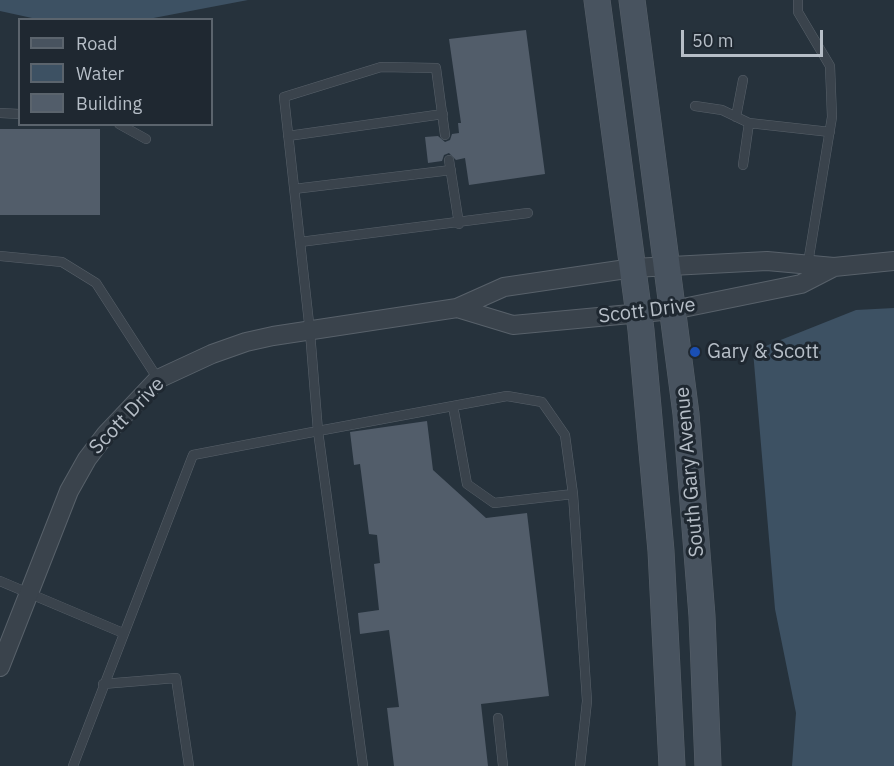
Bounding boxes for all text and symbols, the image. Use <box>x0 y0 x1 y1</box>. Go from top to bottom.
legend <box>18 18 213 126</box>
scale bar <box>684 18 826 56</box>
text: 50 m <box>692 29 734 52</box>
text: Road <box>76 32 117 55</box>
text: Water <box>76 62 124 85</box>
text: Building <box>76 92 142 115</box>
street label: Scott Drive <box>597 293 697 329</box>
place label: Gary & Scott <box>707 340 819 364</box>
marker: Gary & Scott <box>688 345 702 359</box>
street label: Scott Drive <box>84 373 170 459</box>
street label: South Gary Avenue <box>671 386 709 558</box>

